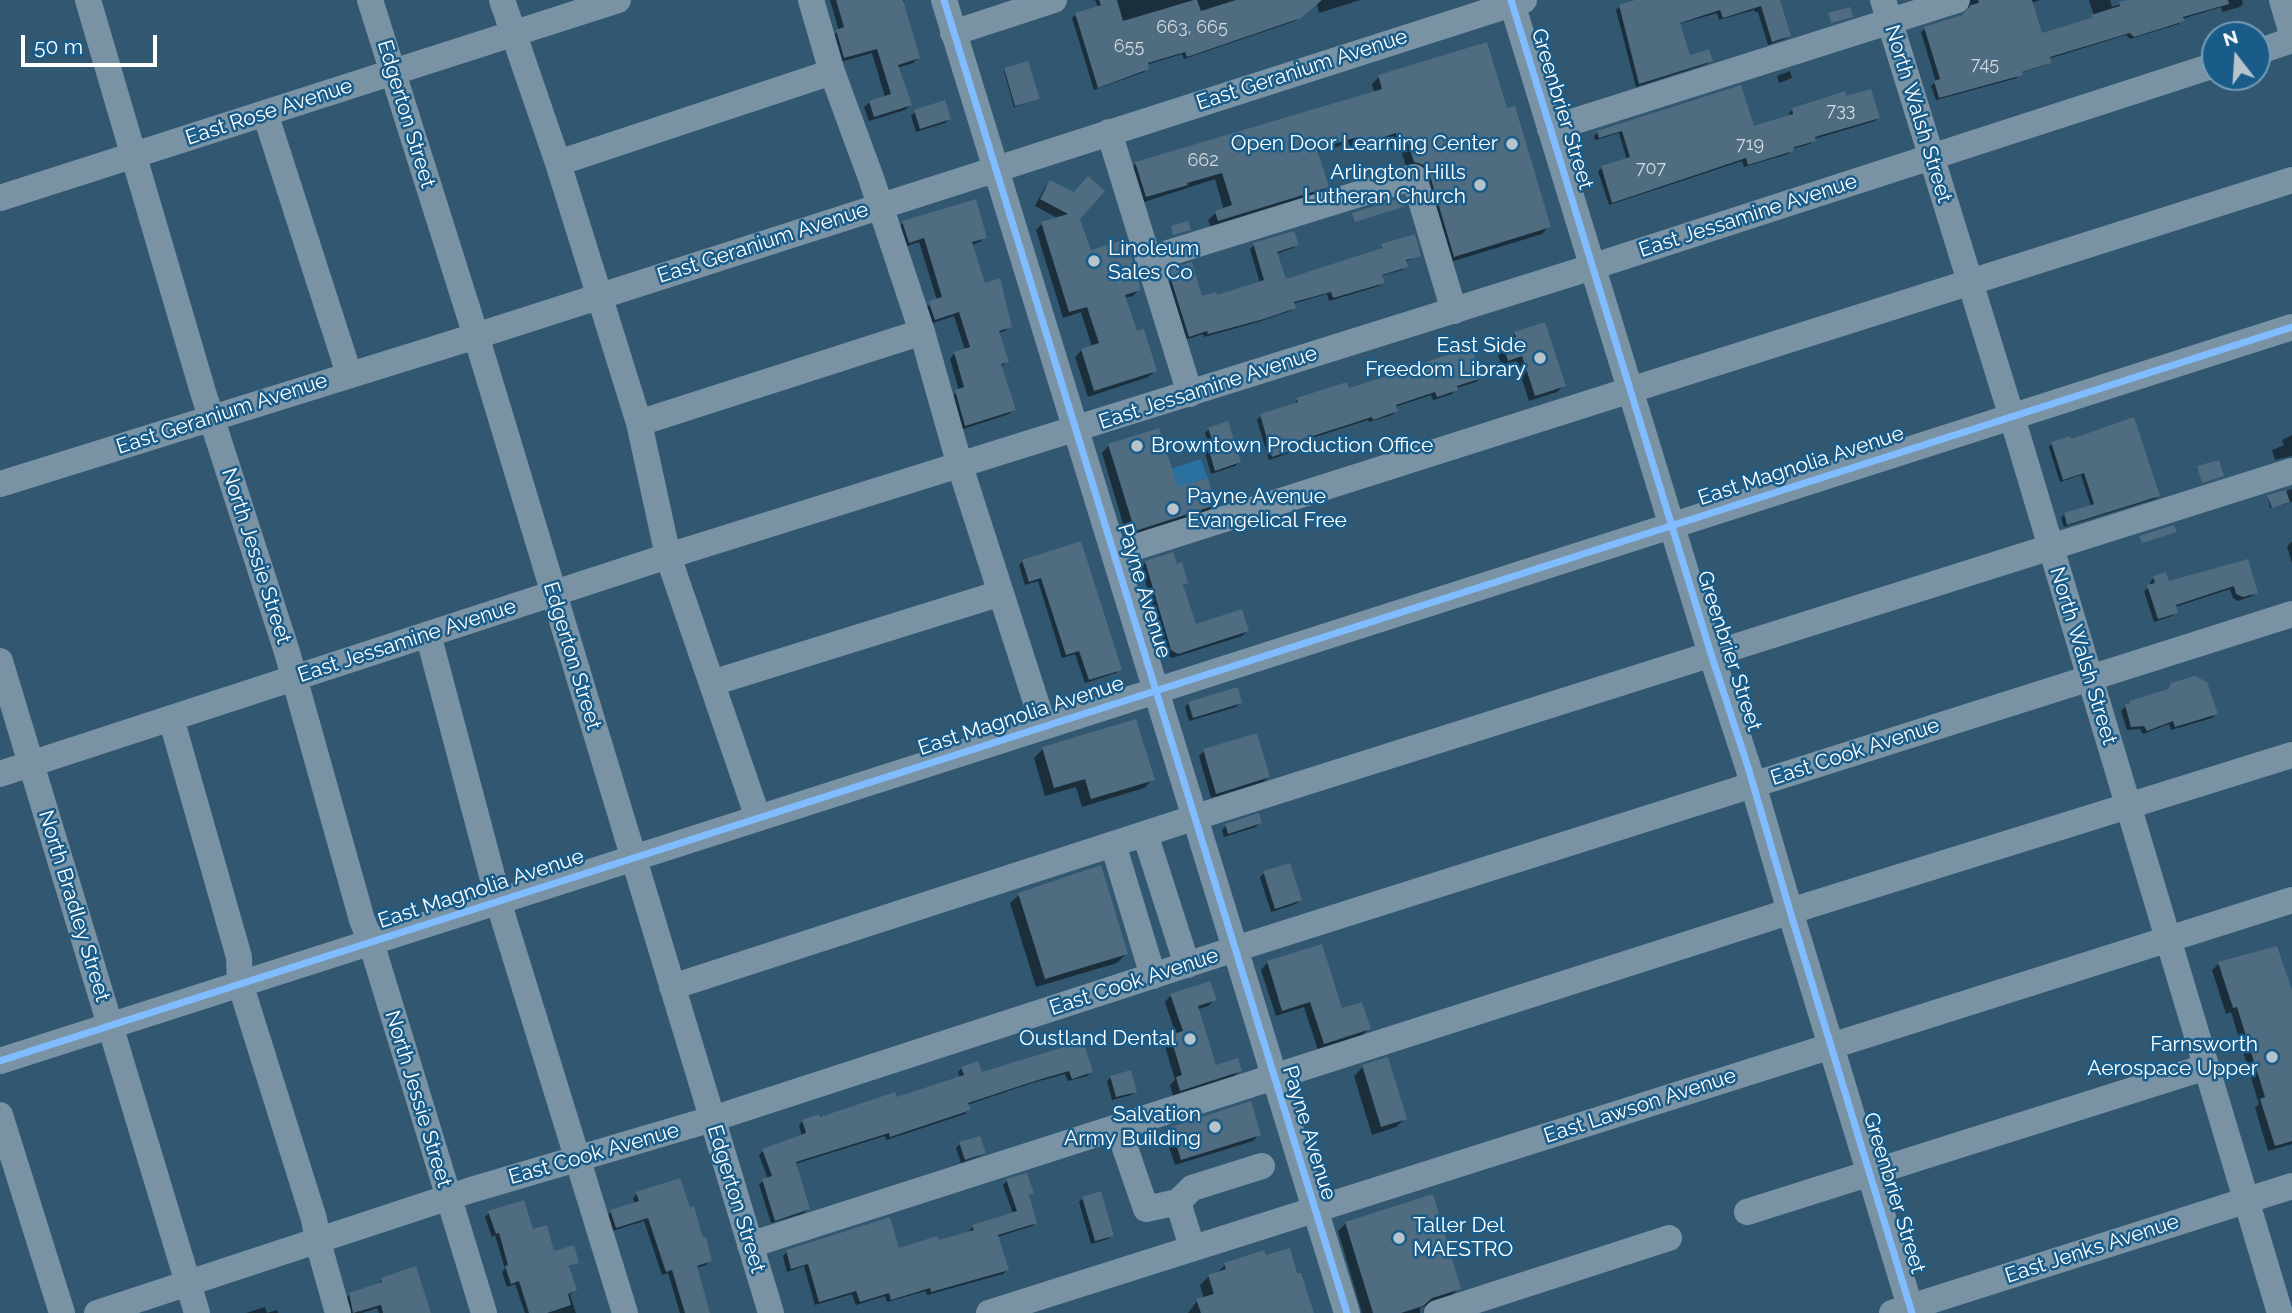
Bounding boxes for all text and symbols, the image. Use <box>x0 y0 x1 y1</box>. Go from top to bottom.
house number: 663, 665 <box>1156 17 1228 39</box>
scale bar <box>24 21 161 65</box>
north arrow <box>2201 21 2271 91</box>
street label: North Walsh Street <box>1879 22 1957 206</box>
street label: East Geranium Avenue <box>1193 24 1411 116</box>
street label: Greenbrier Street <box>1526 25 1598 193</box>
text: N <box>2220 25 2241 50</box>
text: 50 m <box>34 34 83 59</box>
house number: 655 <box>1114 36 1144 58</box>
street label: Edgerton Street <box>372 37 440 191</box>
house number: 745 <box>1971 54 1999 76</box>
street label: East Rose Avenue <box>182 73 356 151</box>
house number: 733 <box>1827 100 1855 122</box>
place label: Open Door Learning Center <box>1231 131 1498 157</box>
house number: 719 <box>1736 134 1764 156</box>
marker: Open Door Learning Center <box>1504 136 1520 152</box>
house number: 662 <box>1187 150 1219 172</box>
house number: 707 <box>1636 158 1666 180</box>
place label: Arlington Hills Lutheran Church <box>1303 160 1466 210</box>
street label: East Jessamine Avenue <box>1636 169 1860 263</box>
marker: Arlington Hills Lutheran Church <box>1472 177 1488 193</box>
street label: East Geranium Avenue <box>654 197 872 289</box>
place label: Linoleum Sales Co <box>1108 236 1199 286</box>
marker: Linoleum Sales Co <box>1086 253 1102 269</box>
place label: East Side Freedom Library <box>1365 333 1526 383</box>
street label: East Jessamine Avenue <box>1096 341 1320 435</box>
marker: East Side Freedom Library <box>1532 350 1548 366</box>
street label: East Geranium Avenue <box>113 368 331 460</box>
street label: East Magnolia Avenue <box>1695 421 1907 511</box>
place label: Browntown Production Office <box>1151 433 1433 459</box>
marker: Browntown Production Office <box>1129 438 1145 454</box>
street label: North Jessie Street <box>216 465 296 647</box>
place label: Payne Avenue Evangelical Free <box>1187 484 1347 534</box>
marker: Payne Avenue Evangelical Free <box>1165 501 1181 517</box>
street label: Payne Avenue <box>1112 521 1176 661</box>
street label: North Walsh Street <box>2044 564 2122 748</box>
street label: Greenbrier Street <box>1691 568 1767 734</box>
street label: Edgerton Street <box>538 579 606 733</box>
street label: East Jessamine Avenue <box>295 594 519 688</box>
street label: East Magnolia Avenue <box>915 671 1127 761</box>
street label: East Cook Avenue <box>1767 713 1943 791</box>
street label: North Bradley Street <box>33 807 115 1005</box>
street label: East Magnolia Avenue <box>375 844 587 934</box>
street label: East Cook Avenue <box>1046 943 1222 1021</box>
street label: North Jessie Street <box>379 1008 457 1190</box>
place label: Oustland Dental <box>1019 1026 1176 1052</box>
marker: Oustland Dental <box>1182 1031 1198 1047</box>
place label: Farnsworth Aerospace Upper <box>2087 1032 2258 1082</box>
marker: Farnsworth Aerospace Upper <box>2264 1049 2280 1065</box>
street label: Payne Avenue <box>1277 1063 1341 1203</box>
street label: East Lawson Avenue <box>1541 1063 1739 1149</box>
place label: Salvation Army Building <box>1064 1102 1201 1152</box>
street label: Greenbrier Street <box>1858 1109 1930 1277</box>
street label: East Cook Avenue <box>506 1118 682 1190</box>
marker: Salvation Army Building <box>1207 1119 1223 1135</box>
street label: Edgerton Street <box>702 1122 770 1276</box>
street label: East Jenks Avenue <box>2002 1209 2182 1289</box>
place label: Taller Del MAESTRO <box>1413 1213 1513 1263</box>
marker: Taller Del MAESTRO <box>1391 1230 1407 1246</box>

